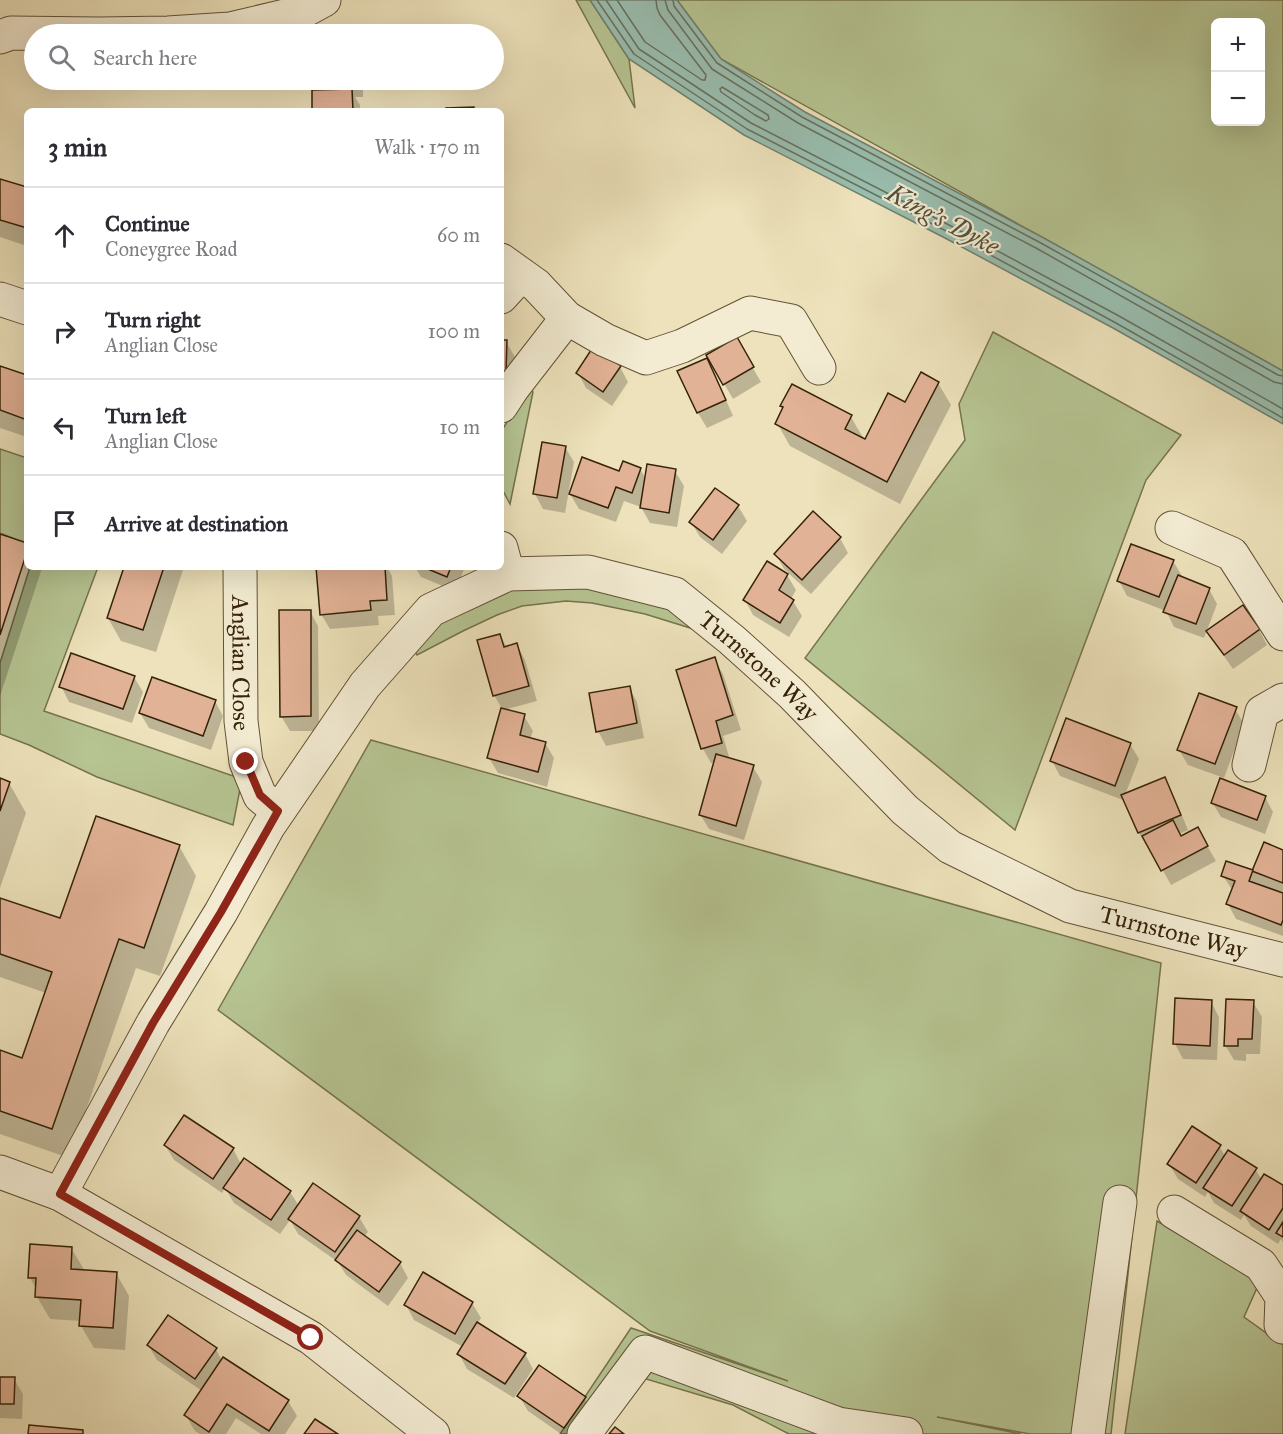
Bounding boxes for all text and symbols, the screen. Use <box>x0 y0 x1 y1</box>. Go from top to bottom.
map controls <box>1211 18 1265 126</box>
button: + <box>1211 18 1265 72</box>
search box <box>24 24 504 90</box>
icon: search <box>45 41 78 74</box>
text: Search here <box>93 44 197 71</box>
button: − <box>1211 72 1265 126</box>
text: 3 min <box>48 131 107 163</box>
text: Walk · 170 m <box>375 135 480 159</box>
water label: King's Dyke <box>880 175 1006 263</box>
text: Continue <box>105 210 190 237</box>
icon: ahead <box>48 219 81 252</box>
text: 60 m <box>437 223 480 247</box>
text: Coneygree Road <box>105 237 238 261</box>
text: Turn right <box>105 306 201 333</box>
icon: right <box>48 315 81 348</box>
text: 100 m <box>428 319 480 343</box>
text: Anglian Close <box>105 333 218 357</box>
text: Turn left <box>105 402 187 429</box>
icon: left <box>48 411 81 444</box>
text: 10 m <box>439 415 480 439</box>
text: Anglian Close <box>105 429 218 453</box>
icon: arrive <box>48 507 81 540</box>
text: Arrive at destination <box>105 510 288 537</box>
street label: Anglian Close <box>225 594 257 733</box>
street label: Turnstone Way <box>693 604 826 728</box>
route end <box>232 748 258 774</box>
street label: Turnstone Way <box>1096 899 1251 965</box>
route start <box>297 1324 323 1350</box>

